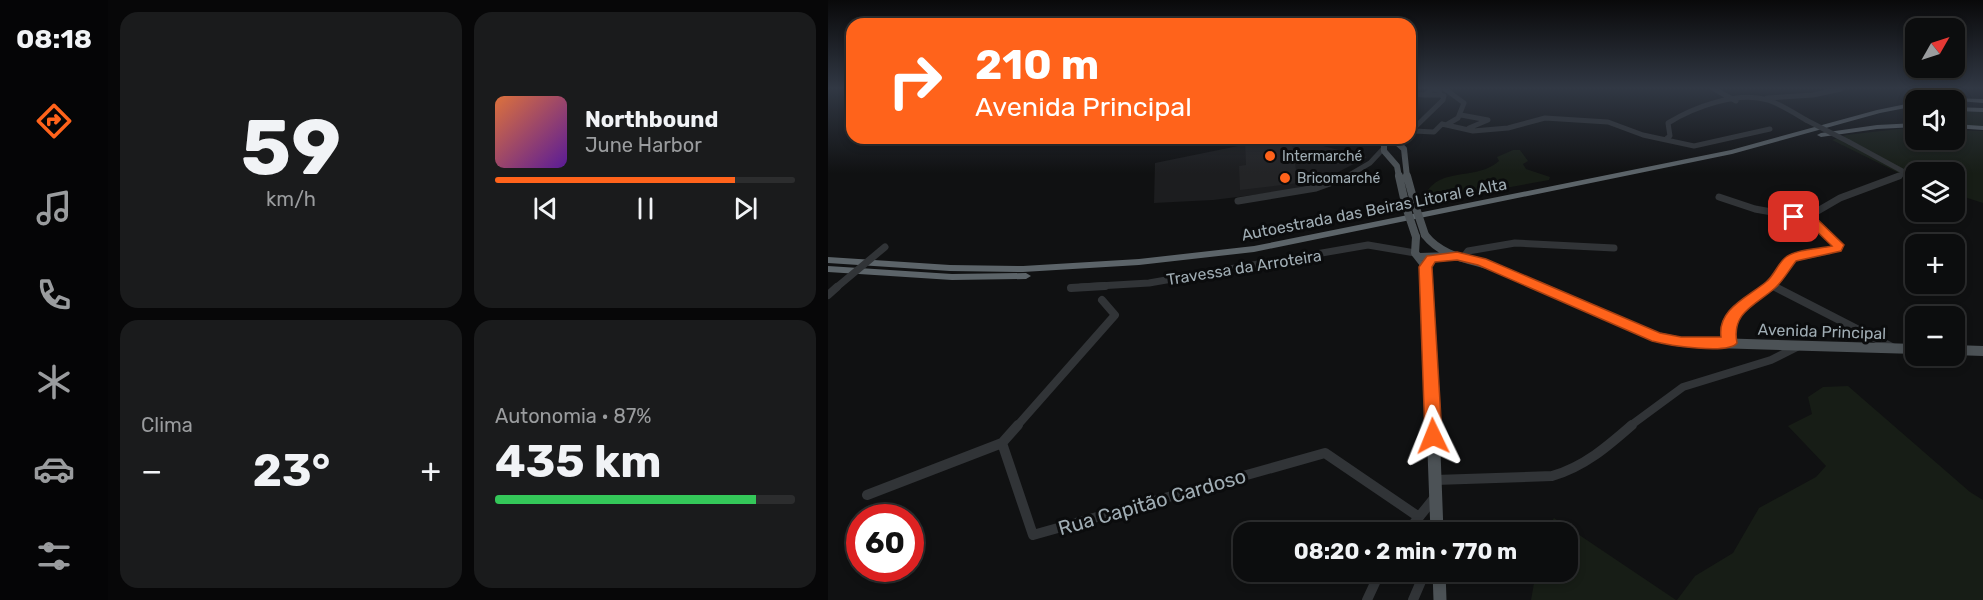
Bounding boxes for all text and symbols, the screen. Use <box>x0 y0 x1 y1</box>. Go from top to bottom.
north arrow <box>1905 18 1965 78</box>
map controls <box>1905 18 1965 366</box>
text: 08:18 <box>16 23 92 55</box>
text: 210 m <box>975 40 1099 90</box>
icon: right <box>876 42 954 120</box>
button: sound <box>1905 90 1965 150</box>
text: Avenida Principal <box>975 91 1192 123</box>
icon: directions <box>33 100 75 142</box>
text: 59 <box>241 101 341 194</box>
text: Northbound <box>585 106 718 133</box>
text: June Harbor <box>585 133 702 157</box>
place label: Intermarché <box>1282 148 1362 165</box>
marker: Intermarché <box>1263 149 1277 163</box>
button: layers <box>1905 162 1965 222</box>
place label: Bricomarché <box>1297 170 1380 187</box>
marker: Bricomarché <box>1278 171 1292 185</box>
street label: Autoestrada das Beiras Litoral e Alta <box>1240 174 1508 245</box>
icon: music <box>33 187 75 229</box>
text: km/h <box>266 187 316 211</box>
pin <box>1768 191 1819 242</box>
icon: previous <box>529 192 562 225</box>
icon: pause <box>629 192 662 225</box>
icon: next <box>729 192 762 225</box>
icon: arrive <box>1777 200 1810 233</box>
button: + <box>1905 234 1965 294</box>
street label: Travessa da Arroteira <box>1165 246 1323 289</box>
icon: phone <box>33 274 75 316</box>
button: − <box>1905 306 1965 366</box>
street label: Avenida Principal <box>1757 320 1887 343</box>
icon: climate <box>33 361 75 403</box>
text: Autonomia · 87% <box>495 404 651 428</box>
position arrow <box>1401 404 1465 468</box>
text: Clima <box>141 413 193 437</box>
text: 435 km <box>495 435 662 488</box>
text: 23° <box>253 444 330 497</box>
icon: car <box>33 448 75 490</box>
text: − <box>141 451 162 490</box>
text: + <box>420 451 441 490</box>
street label: Rua Capitão Cardoso <box>1055 464 1249 540</box>
speed limit sign: 60 <box>846 504 924 582</box>
icon: filters <box>33 535 75 577</box>
text: 08:20 · 2 min · 770 m <box>1294 538 1517 565</box>

